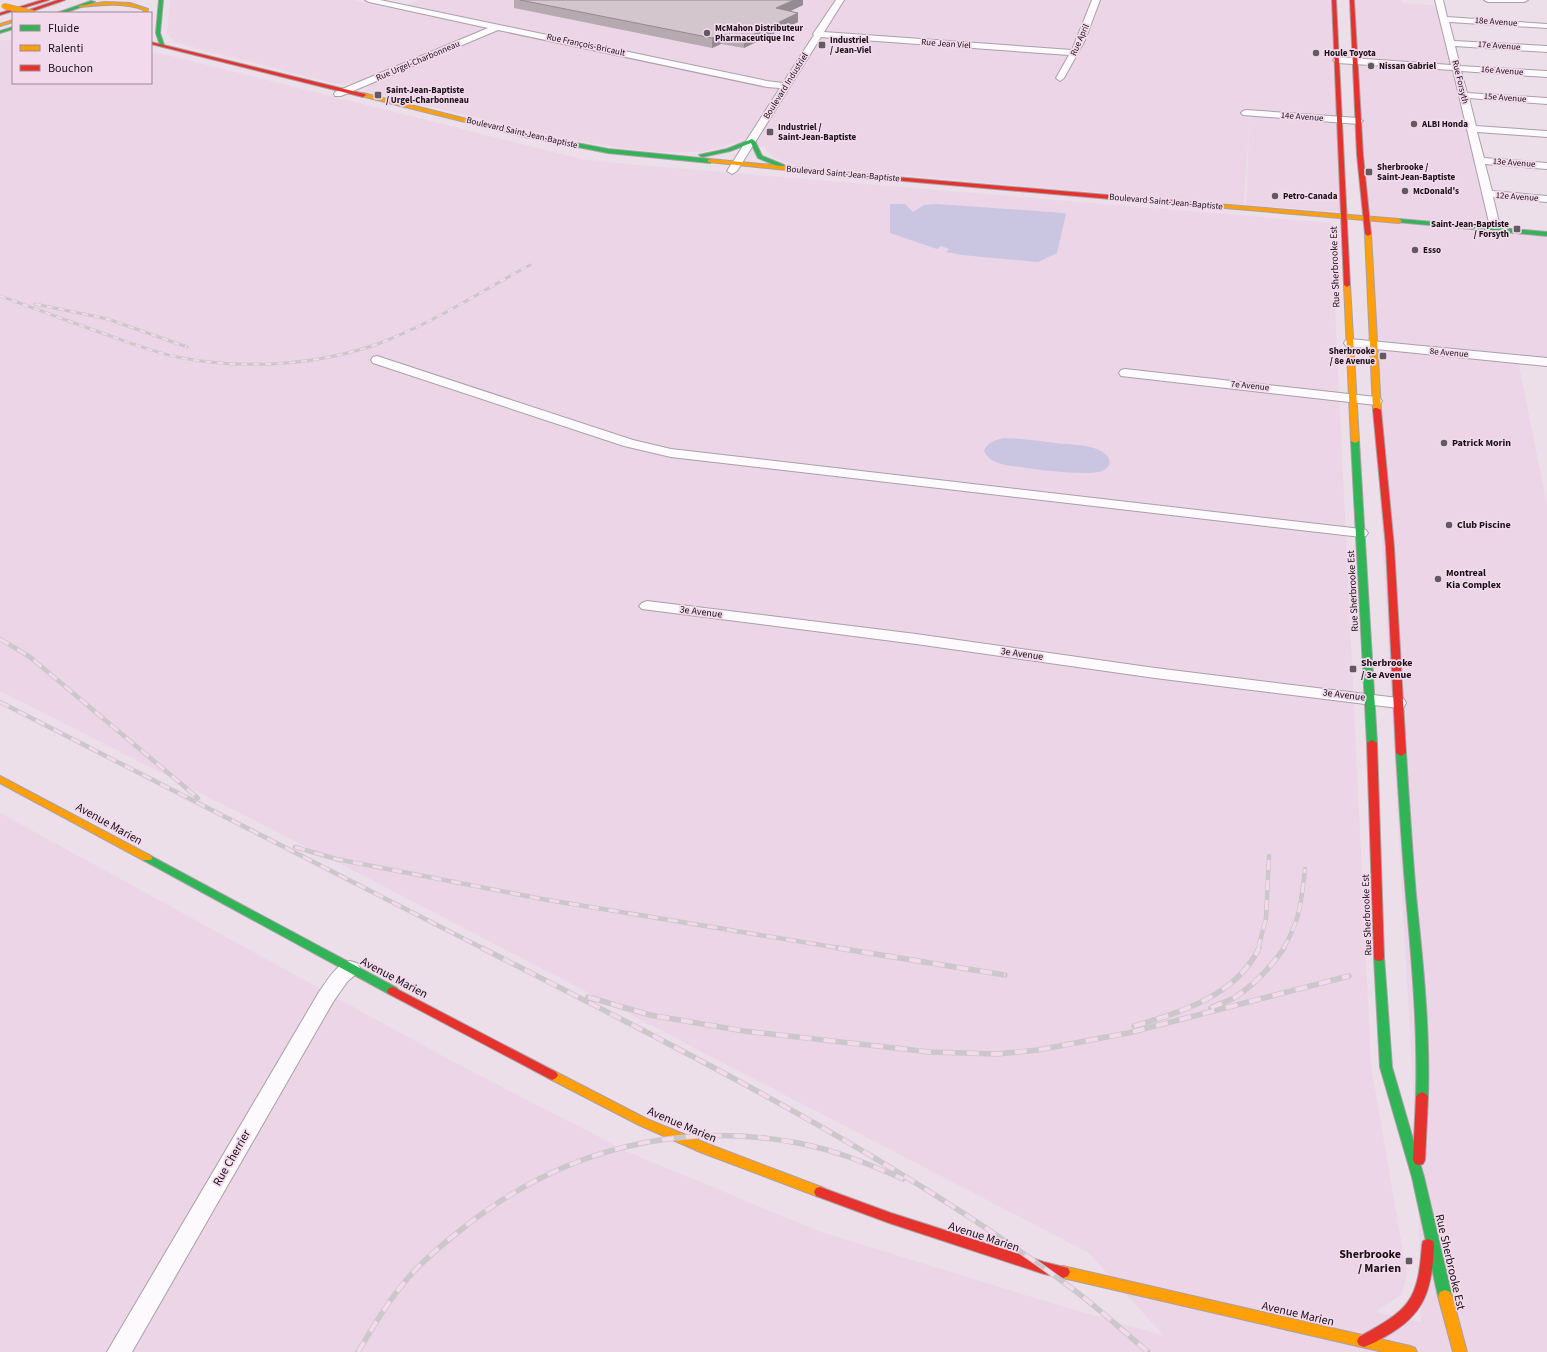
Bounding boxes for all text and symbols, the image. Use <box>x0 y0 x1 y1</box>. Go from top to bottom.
legend <box>12 12 152 84</box>
street label: 18e Avenue <box>1474 14 1518 30</box>
text: Fluide <box>48 20 79 37</box>
place label: McMahon Distributeur Pharmaceutique Inc <box>715 22 804 45</box>
street label: Rue April <box>1067 22 1093 58</box>
marker: McMahon Distributeur Pharmaceutique Inc <box>702 28 712 38</box>
street label: Rue François-Bricault <box>546 30 626 60</box>
place label: Industriel / Jean-Viel <box>830 34 872 57</box>
street label: Rue Jean Viel <box>921 36 971 52</box>
street label: Rue Urgel-Charbonneau <box>374 37 462 85</box>
street label: 17e Avenue <box>1477 38 1521 54</box>
text: Ralenti <box>48 40 83 57</box>
marker: Industriel / Jean-Viel <box>817 40 827 50</box>
place label: Houle Toyota <box>1324 47 1376 60</box>
marker: Houle Toyota <box>1311 48 1321 58</box>
street label: Boulevard Industriel <box>760 50 812 122</box>
street label: Rue Forsyth <box>1448 59 1472 105</box>
text: Bouchon <box>48 60 93 77</box>
place label: Nissan Gabriel <box>1379 60 1437 73</box>
marker: Nissan Gabriel <box>1366 61 1376 71</box>
street label: 16e Avenue <box>1480 63 1524 79</box>
place label: Saint-Jean-Baptiste / Urgel-Charbonneau <box>386 84 469 107</box>
marker: Saint-Jean-Baptiste / Urgel-Charbonneau <box>373 90 383 100</box>
street label: 15e Avenue <box>1483 90 1527 106</box>
street label: 14e Avenue <box>1280 109 1324 125</box>
street label: Boulevard Saint-Jean-Baptiste <box>465 114 580 152</box>
place label: ALBI Honda <box>1421 118 1468 131</box>
marker: ALBI Honda <box>1409 119 1419 129</box>
place label: Industriel / Saint-Jean-Baptiste <box>778 121 856 144</box>
marker: Industriel / Saint-Jean-Baptiste <box>765 127 775 137</box>
street label: 13e Avenue <box>1492 155 1536 171</box>
place label: Sherbrooke / Saint-Jean-Baptiste <box>1377 161 1455 184</box>
street label: Boulevard Saint-Jean-Baptiste <box>786 163 901 185</box>
marker: Sherbrooke / Saint-Jean-Baptiste <box>1364 167 1374 177</box>
place label: McDonald's <box>1413 185 1459 198</box>
marker: McDonald's <box>1400 186 1410 196</box>
street label: 12e Avenue <box>1495 189 1539 205</box>
place label: Petro-Canada <box>1283 190 1338 203</box>
street label: Boulevard Saint-Jean-Baptiste <box>1109 191 1224 213</box>
marker: Petro-Canada <box>1270 191 1280 201</box>
place label: Saint-Jean-Baptiste / Forsyth <box>1431 218 1509 241</box>
marker: Saint-Jean-Baptiste / Forsyth <box>1512 224 1522 234</box>
street label: Rue Sherbrooke Est <box>1327 225 1343 308</box>
place label: Esso <box>1423 244 1441 257</box>
marker: Esso <box>1410 245 1420 255</box>
place label: Sherbrooke / 8e Avenue <box>1329 345 1375 368</box>
street label: 8e Avenue <box>1429 345 1469 361</box>
marker: Sherbrooke / 8e Avenue <box>1378 351 1388 361</box>
street label: 7e Avenue <box>1230 378 1270 395</box>
place label: Patrick Morin <box>1452 436 1511 450</box>
marker: Patrick Morin <box>1439 438 1449 448</box>
place label: Club Piscine <box>1457 518 1511 532</box>
marker: Club Piscine <box>1444 520 1454 530</box>
street label: Rue Sherbrooke Est <box>1344 549 1362 632</box>
place label: Montreal Kia Complex <box>1446 566 1501 592</box>
marker: Montreal Kia Complex <box>1433 574 1443 584</box>
street label: 3e Avenue <box>679 602 723 622</box>
street label: 3e Avenue <box>1000 644 1044 664</box>
place label: Sherbrooke / 3e Avenue <box>1361 656 1413 682</box>
marker: Sherbrooke / 3e Avenue <box>1348 664 1358 674</box>
street label: 3e Avenue <box>1322 685 1366 705</box>
street label: Avenue Marien <box>73 799 145 849</box>
street label: Rue Sherbrooke Est <box>1359 873 1375 956</box>
street label: Avenue Marien <box>357 953 431 1003</box>
street label: Avenue Marien <box>645 1103 719 1147</box>
street label: Rue Cherrier <box>209 1126 255 1189</box>
street label: Rue Sherbrooke Est <box>1431 1212 1469 1312</box>
street label: Avenue Marien <box>946 1218 1022 1256</box>
place label: Sherbrooke / Marien <box>1339 1246 1401 1277</box>
marker: Sherbrooke / Marien <box>1404 1256 1414 1266</box>
street label: Avenue Marien <box>1260 1297 1336 1331</box>

